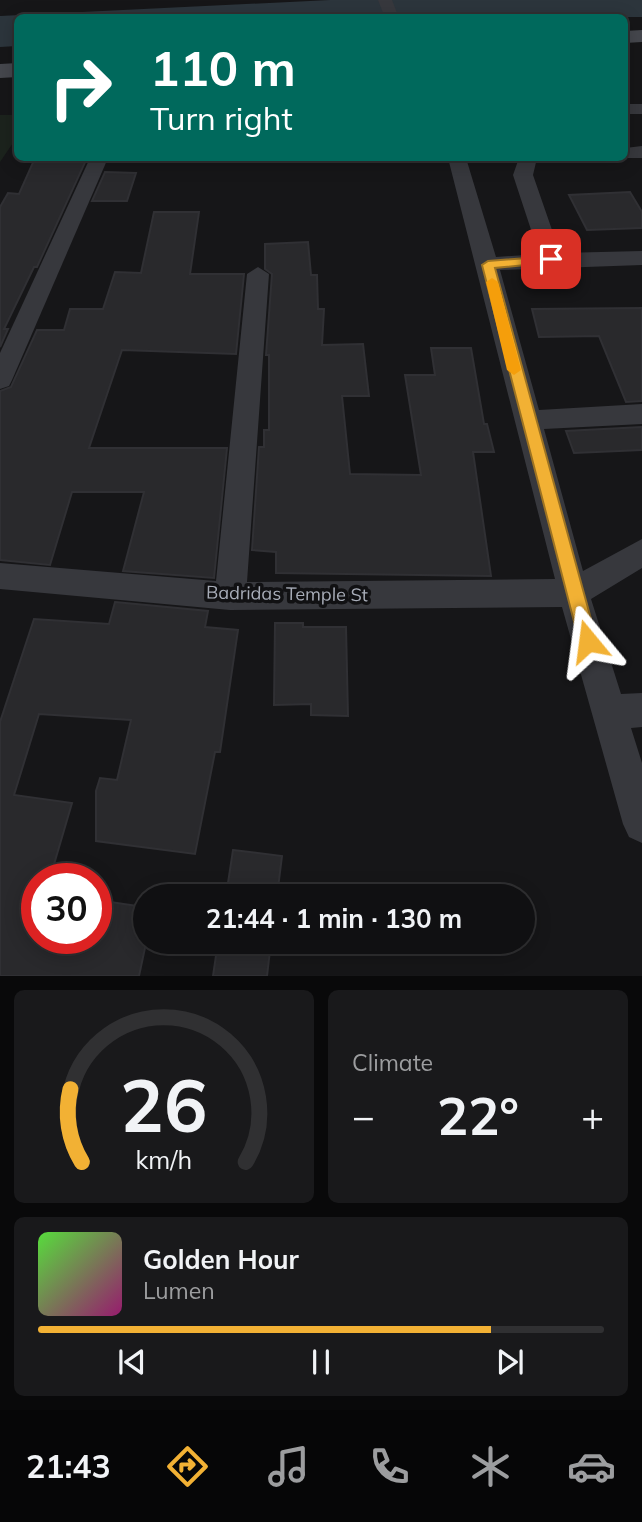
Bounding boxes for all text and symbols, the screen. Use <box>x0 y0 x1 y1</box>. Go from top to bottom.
text: 110 m <box>150 37 296 98</box>
icon: right <box>35 42 126 133</box>
text: Turn right <box>150 98 293 138</box>
pin <box>521 229 581 289</box>
icon: arrive <box>532 240 570 278</box>
street label: Badridas Temple St <box>206 581 368 606</box>
position arrow <box>551 604 625 678</box>
speed limit sign: 30 <box>21 863 112 954</box>
text: 21:44 · 1 min · 130 m <box>206 902 462 935</box>
text: Climate <box>352 1048 433 1077</box>
text: 26 <box>120 1060 208 1151</box>
text: 22° <box>437 1083 519 1148</box>
text: − <box>352 1092 375 1140</box>
text: + <box>581 1092 604 1140</box>
text: km/h <box>136 1144 192 1175</box>
text: Golden Hour <box>143 1243 299 1276</box>
text: Lumen <box>143 1276 215 1305</box>
icon: previous <box>113 1343 151 1381</box>
icon: pause <box>302 1343 340 1381</box>
icon: next <box>491 1343 529 1381</box>
icon: directions <box>163 1442 212 1491</box>
icon: music <box>264 1442 313 1491</box>
icon: phone <box>365 1442 414 1491</box>
icon: climate <box>466 1442 515 1491</box>
icon: car <box>567 1442 616 1491</box>
text: 21:43 <box>26 1446 111 1486</box>

